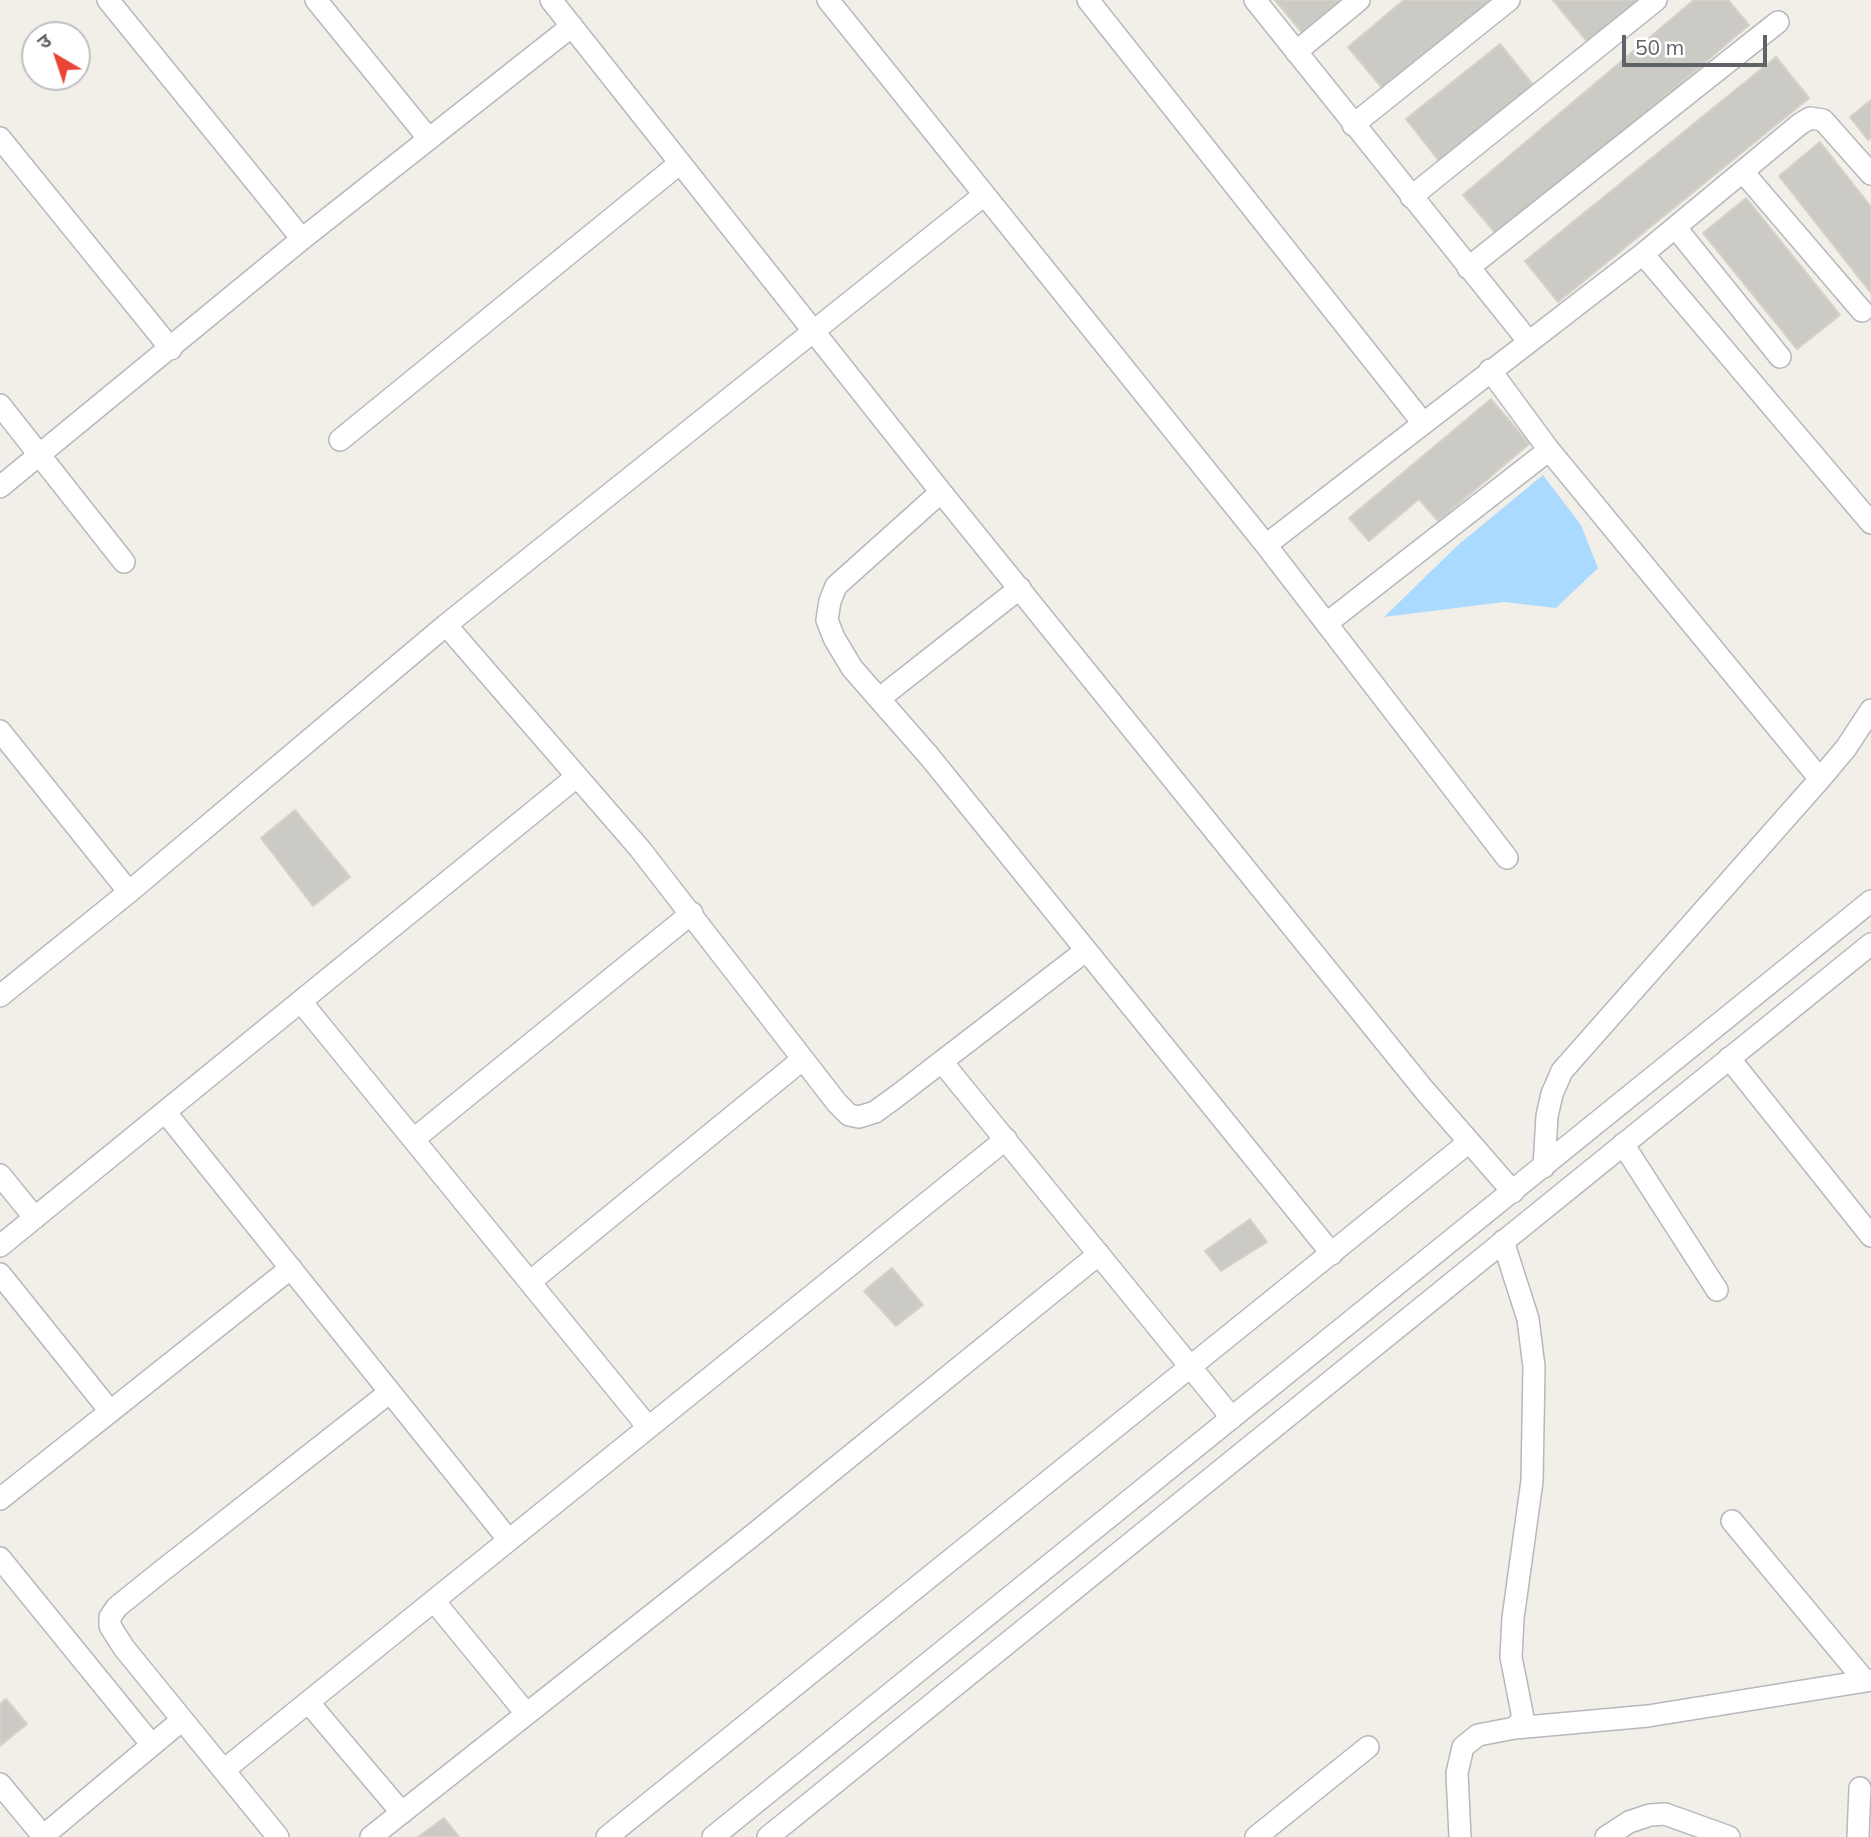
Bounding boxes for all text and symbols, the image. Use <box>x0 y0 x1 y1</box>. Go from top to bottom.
north arrow <box>21 21 91 91</box>
scale bar <box>1626 21 1771 65</box>
text: उ <box>32 28 56 54</box>
text: 50 m <box>1635 34 1684 60</box>

